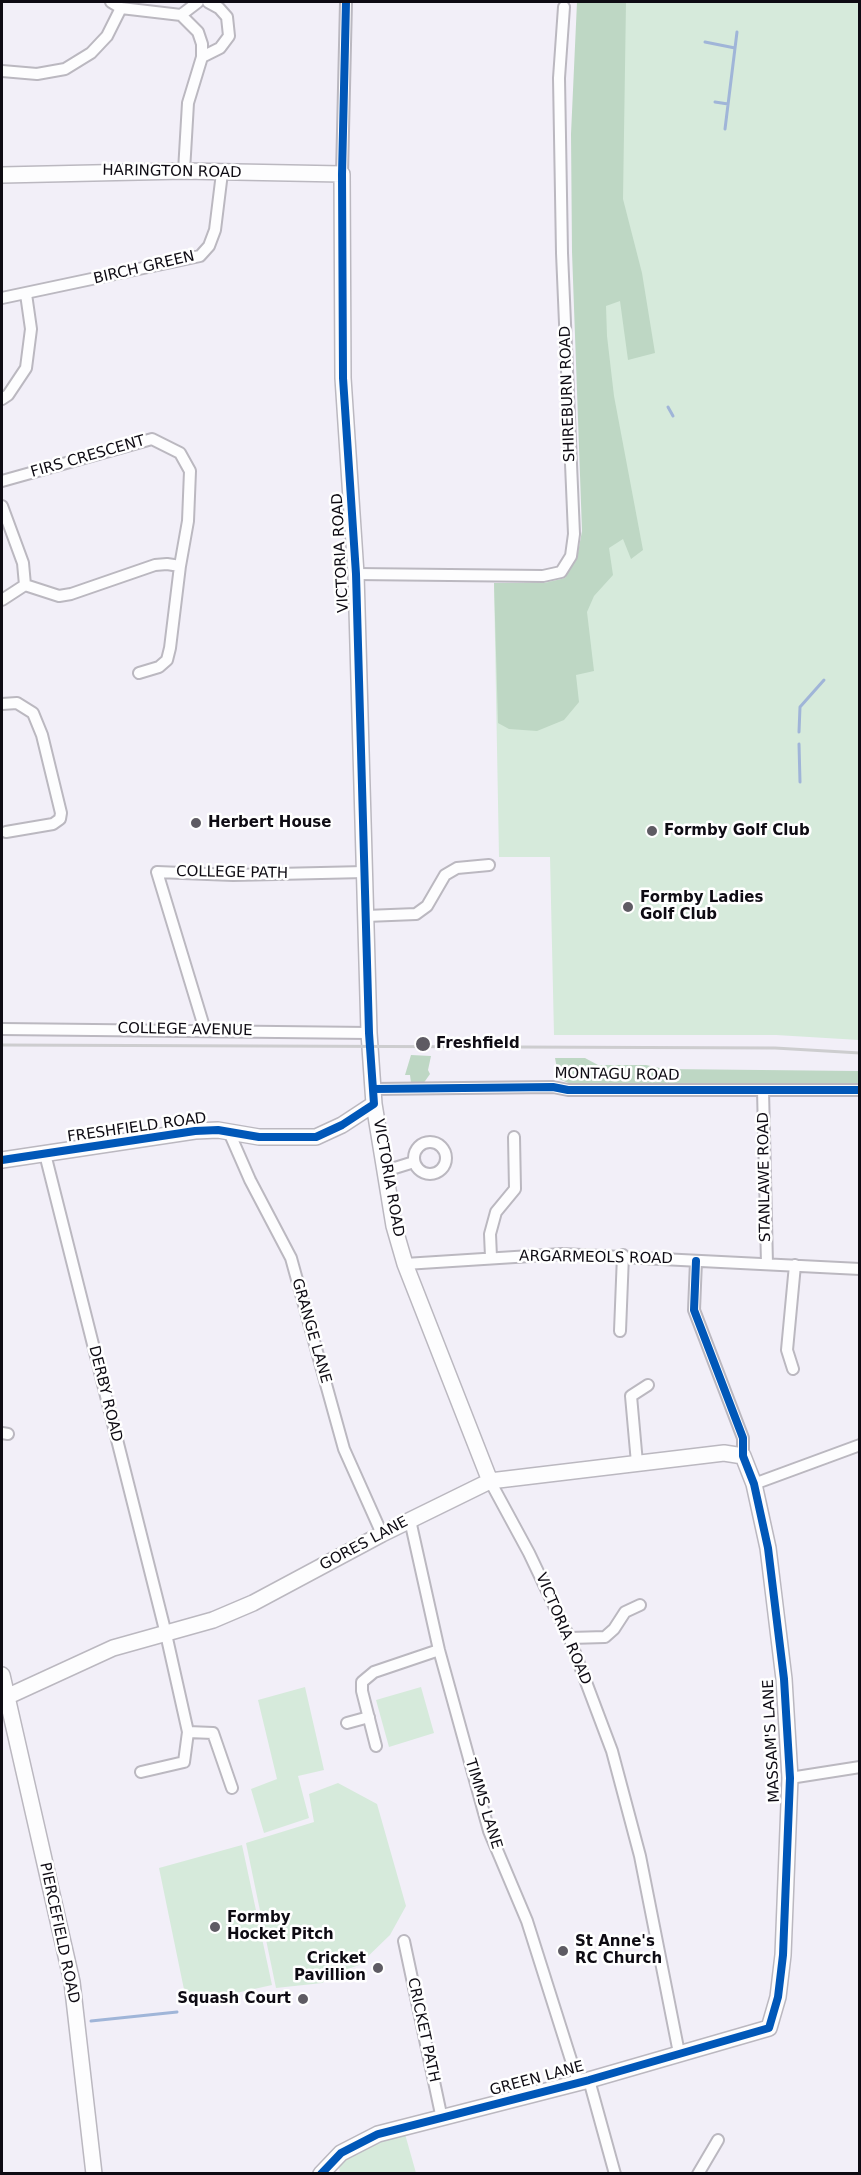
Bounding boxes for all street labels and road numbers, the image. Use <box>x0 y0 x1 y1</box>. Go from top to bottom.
street label: HARINGTON ROAD <box>102 162 242 182</box>
street label: BIRCH GREEN <box>92 248 196 288</box>
street label: SHIREBURN ROAD <box>557 325 579 463</box>
street label: FIRS CRESCENT <box>29 432 147 482</box>
street label: VICTORIA ROAD <box>329 493 353 613</box>
street label: COLLEGE PATH <box>176 863 288 883</box>
street label: COLLEGE AVENUE <box>117 1020 253 1040</box>
street label: MONTAGU ROAD <box>554 1065 680 1085</box>
street label: FRESHFIELD ROAD <box>66 1109 208 1147</box>
street label: STANLAWE ROAD <box>755 1112 775 1242</box>
street label: VICTORIA ROAD <box>369 1117 407 1239</box>
street label: ARGARMEOLS ROAD <box>519 1248 673 1268</box>
street label: GRANGE LANE <box>287 1276 335 1386</box>
street label: DERBY ROAD <box>84 1344 126 1444</box>
street label: GORES LANE <box>317 1513 411 1575</box>
street label: VICTORIA ROAD <box>531 1570 595 1688</box>
street label: MASSAM'S LANE <box>760 1679 784 1803</box>
street label: TIMMS LANE <box>461 1757 505 1851</box>
street label: PIERCEFIELD ROAD <box>35 1861 83 2005</box>
street label: CRICKET PATH <box>403 1976 443 2084</box>
street label: GREEN LANE <box>488 2058 586 2100</box>

